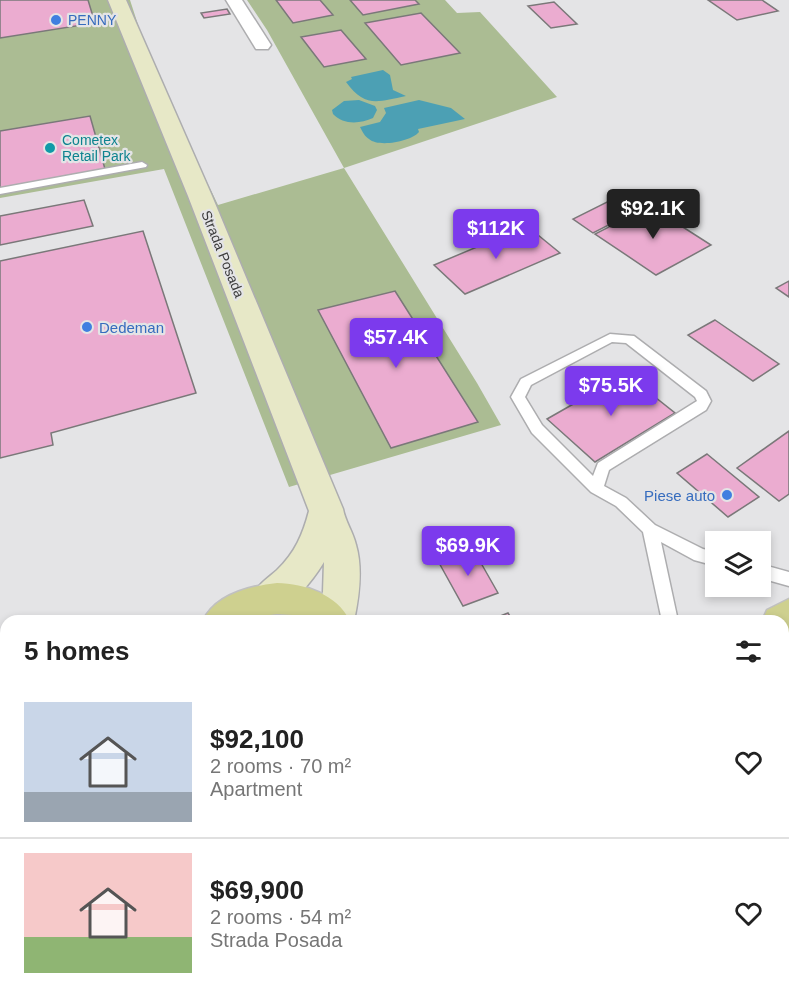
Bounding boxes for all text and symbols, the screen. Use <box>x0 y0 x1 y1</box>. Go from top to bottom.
place label: PENNY <box>68 12 117 28</box>
marker: PENNY <box>49 13 63 27</box>
place label: Cometex Retail Park <box>62 132 131 164</box>
marker: Cometex Retail Park <box>43 141 57 155</box>
pin: $92.1K <box>604 189 702 240</box>
text: $92.1K <box>621 197 685 219</box>
street label: Strada Posada <box>198 208 248 300</box>
pin: $112K <box>454 209 538 260</box>
text: $112K <box>467 217 525 239</box>
pin: $57.4K <box>347 318 445 369</box>
place label: Dedeman <box>99 319 164 336</box>
marker: Dedeman <box>80 320 94 334</box>
text: $57.4K <box>364 326 428 348</box>
pin: $75.5K <box>562 366 660 417</box>
text: $75.5K <box>579 374 643 396</box>
place label: Piese auto <box>644 487 715 504</box>
marker: Piese auto <box>720 488 734 502</box>
pin: $69.9K <box>419 526 517 577</box>
map controls <box>705 531 771 597</box>
button: layers <box>705 531 771 597</box>
text: $69.9K <box>436 534 500 556</box>
icon: filters <box>732 635 765 668</box>
text: 5 homes <box>24 636 130 666</box>
text: $92,100 <box>210 724 304 754</box>
icon: home <box>72 726 144 798</box>
icon: heart <box>732 746 765 779</box>
text: 2 rooms · 70 m² <box>210 755 351 777</box>
text: Apartment <box>210 778 302 800</box>
text: $69,900 <box>210 875 304 905</box>
icon: home <box>72 877 144 949</box>
icon: heart <box>732 897 765 930</box>
text: 2 rooms · 54 m² <box>210 906 351 928</box>
text: Strada Posada <box>210 929 342 951</box>

